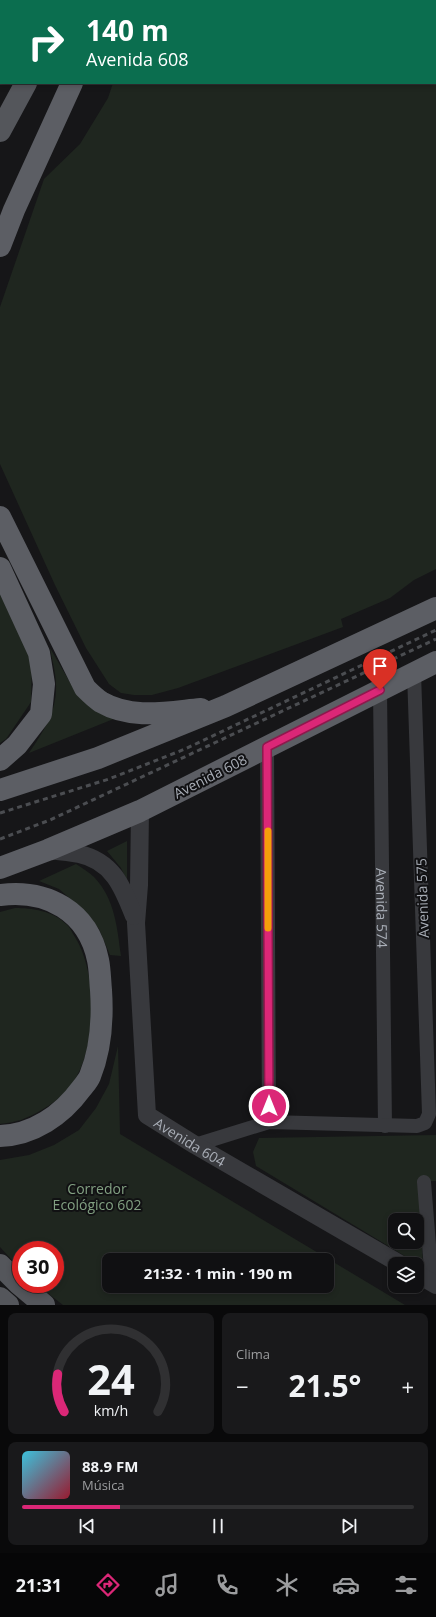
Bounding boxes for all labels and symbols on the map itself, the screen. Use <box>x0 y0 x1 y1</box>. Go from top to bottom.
pin <box>363 649 397 690</box>
street label: Avenida 608 <box>170 749 250 803</box>
street label: Avenida 575 <box>411 858 433 938</box>
street label: Avenida 574 <box>373 868 392 948</box>
position arrow <box>248 1085 290 1127</box>
street label: Avenida 604 <box>151 1113 229 1170</box>
park label: Corredor Ecológico 602 <box>53 1179 141 1214</box>
speed limit sign: 30 <box>12 1241 64 1293</box>

